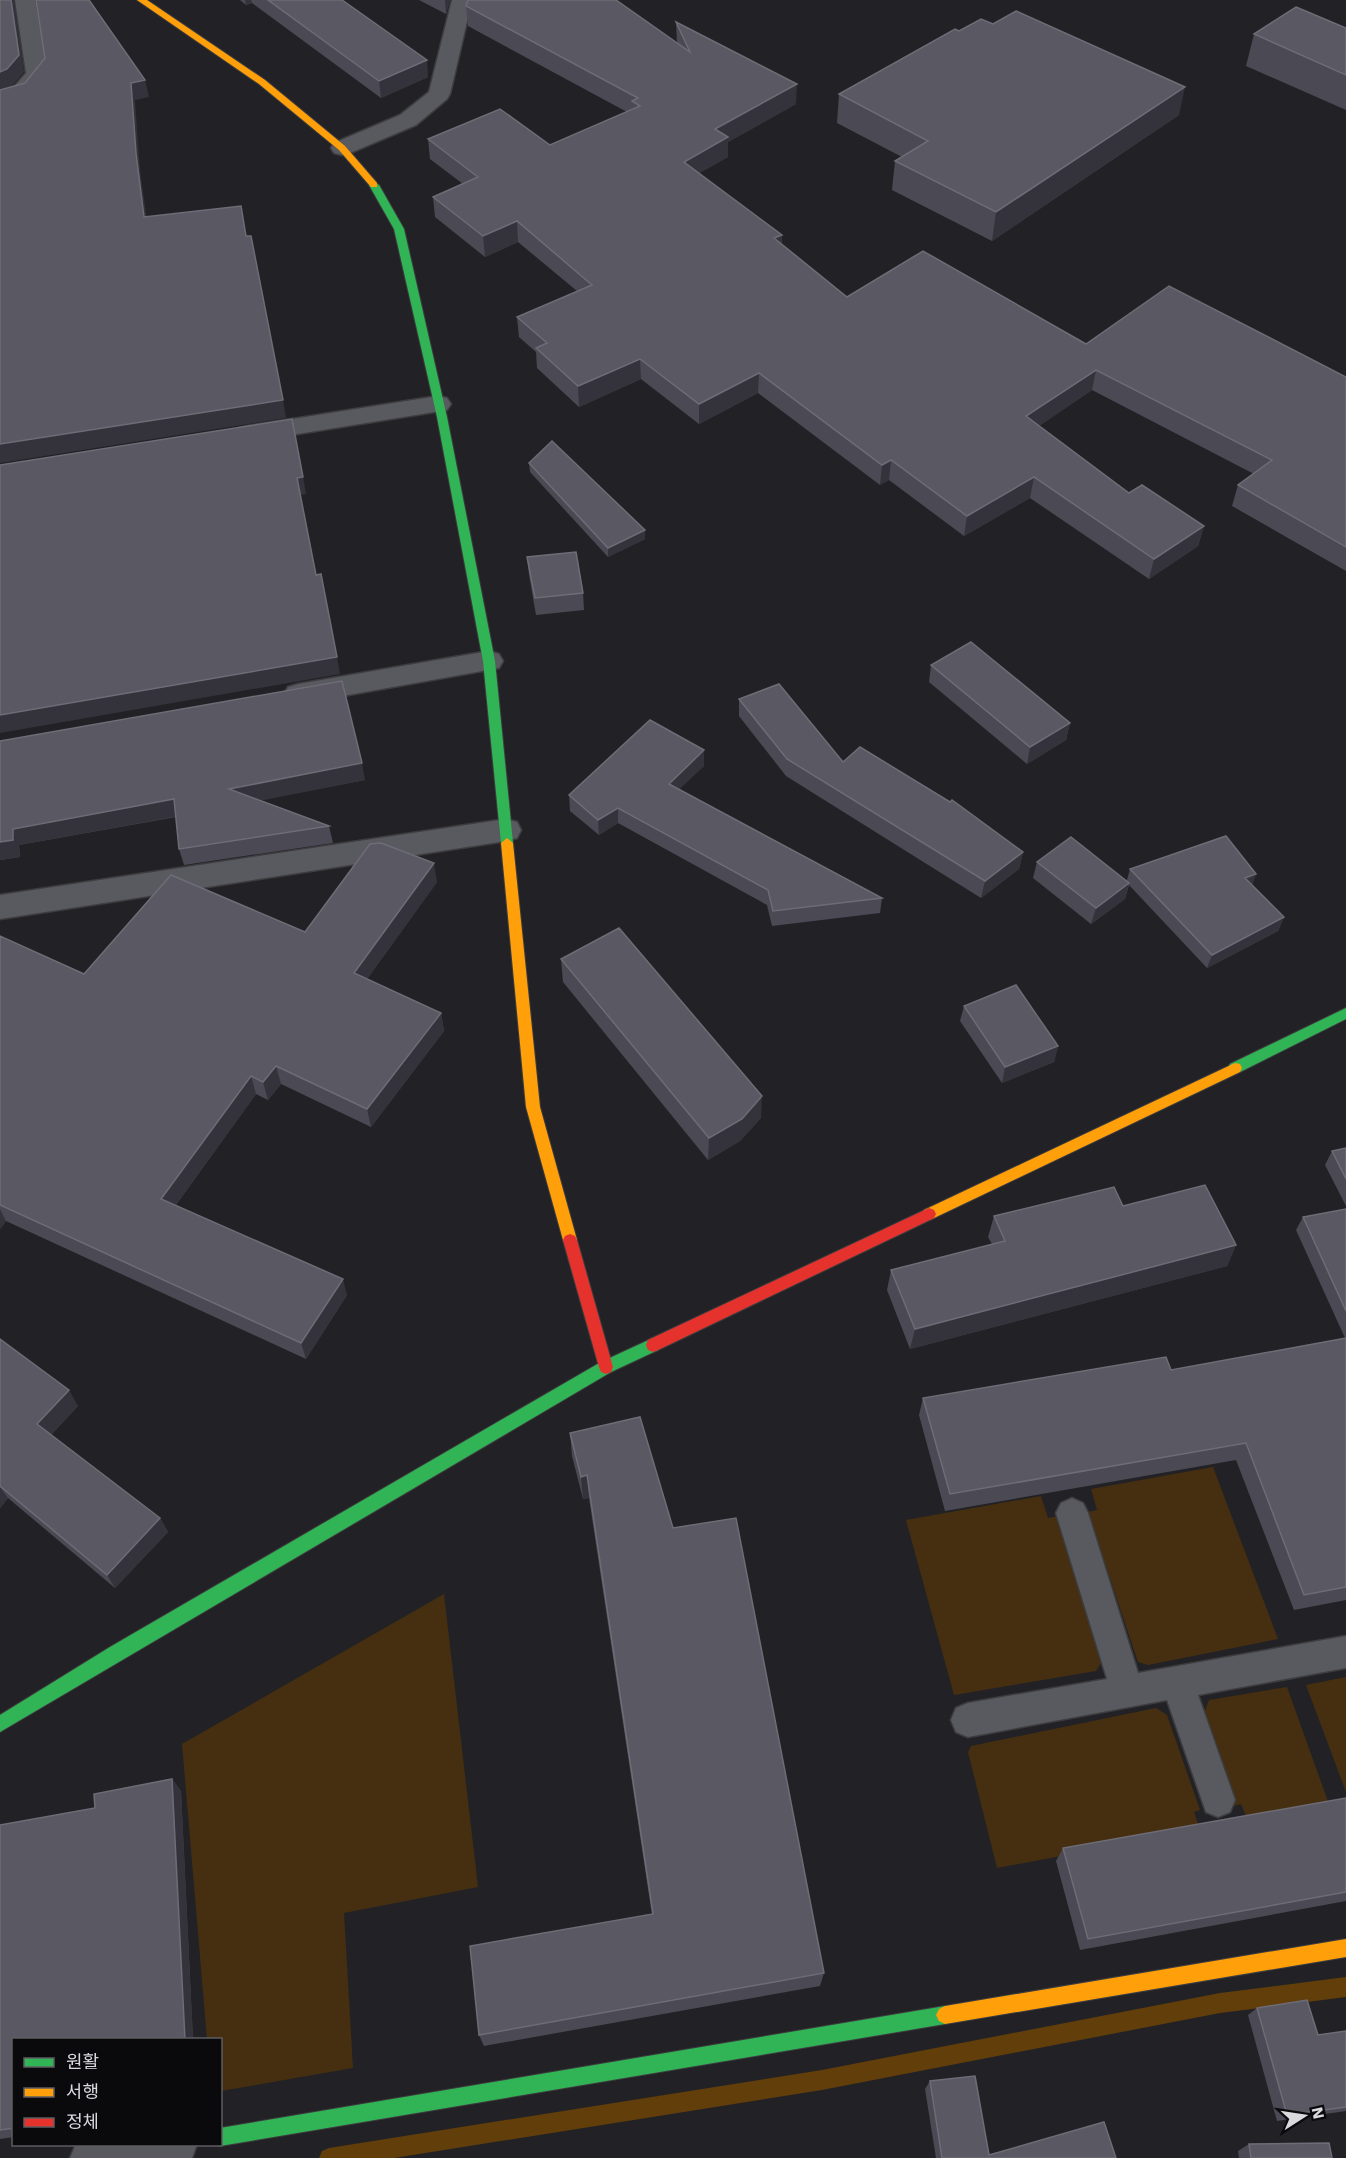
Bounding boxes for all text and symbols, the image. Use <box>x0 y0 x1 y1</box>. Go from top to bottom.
legend <box>12 2038 222 2146</box>
text: 원활 <box>66 2051 99 2072</box>
text: 서행 <box>66 2081 99 2102</box>
north arrow <box>1274 2086 1334 2146</box>
text: N <box>1308 2105 1329 2121</box>
text: 정체 <box>66 2111 99 2132</box>

